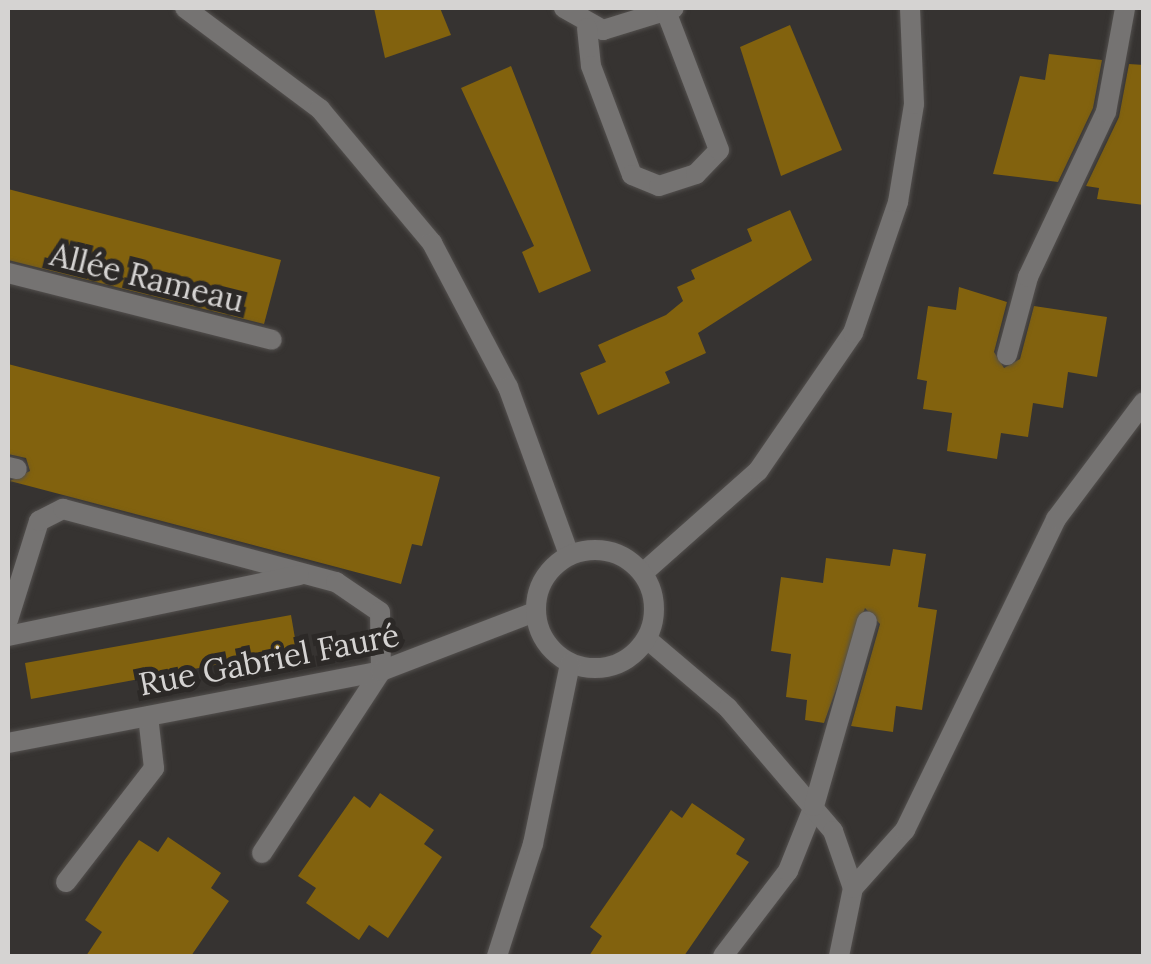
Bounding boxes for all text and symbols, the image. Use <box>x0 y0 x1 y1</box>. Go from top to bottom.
street label: Allée Rameau <box>46 235 248 321</box>
street label: Rue Gabriel Fauré <box>136 616 402 704</box>

